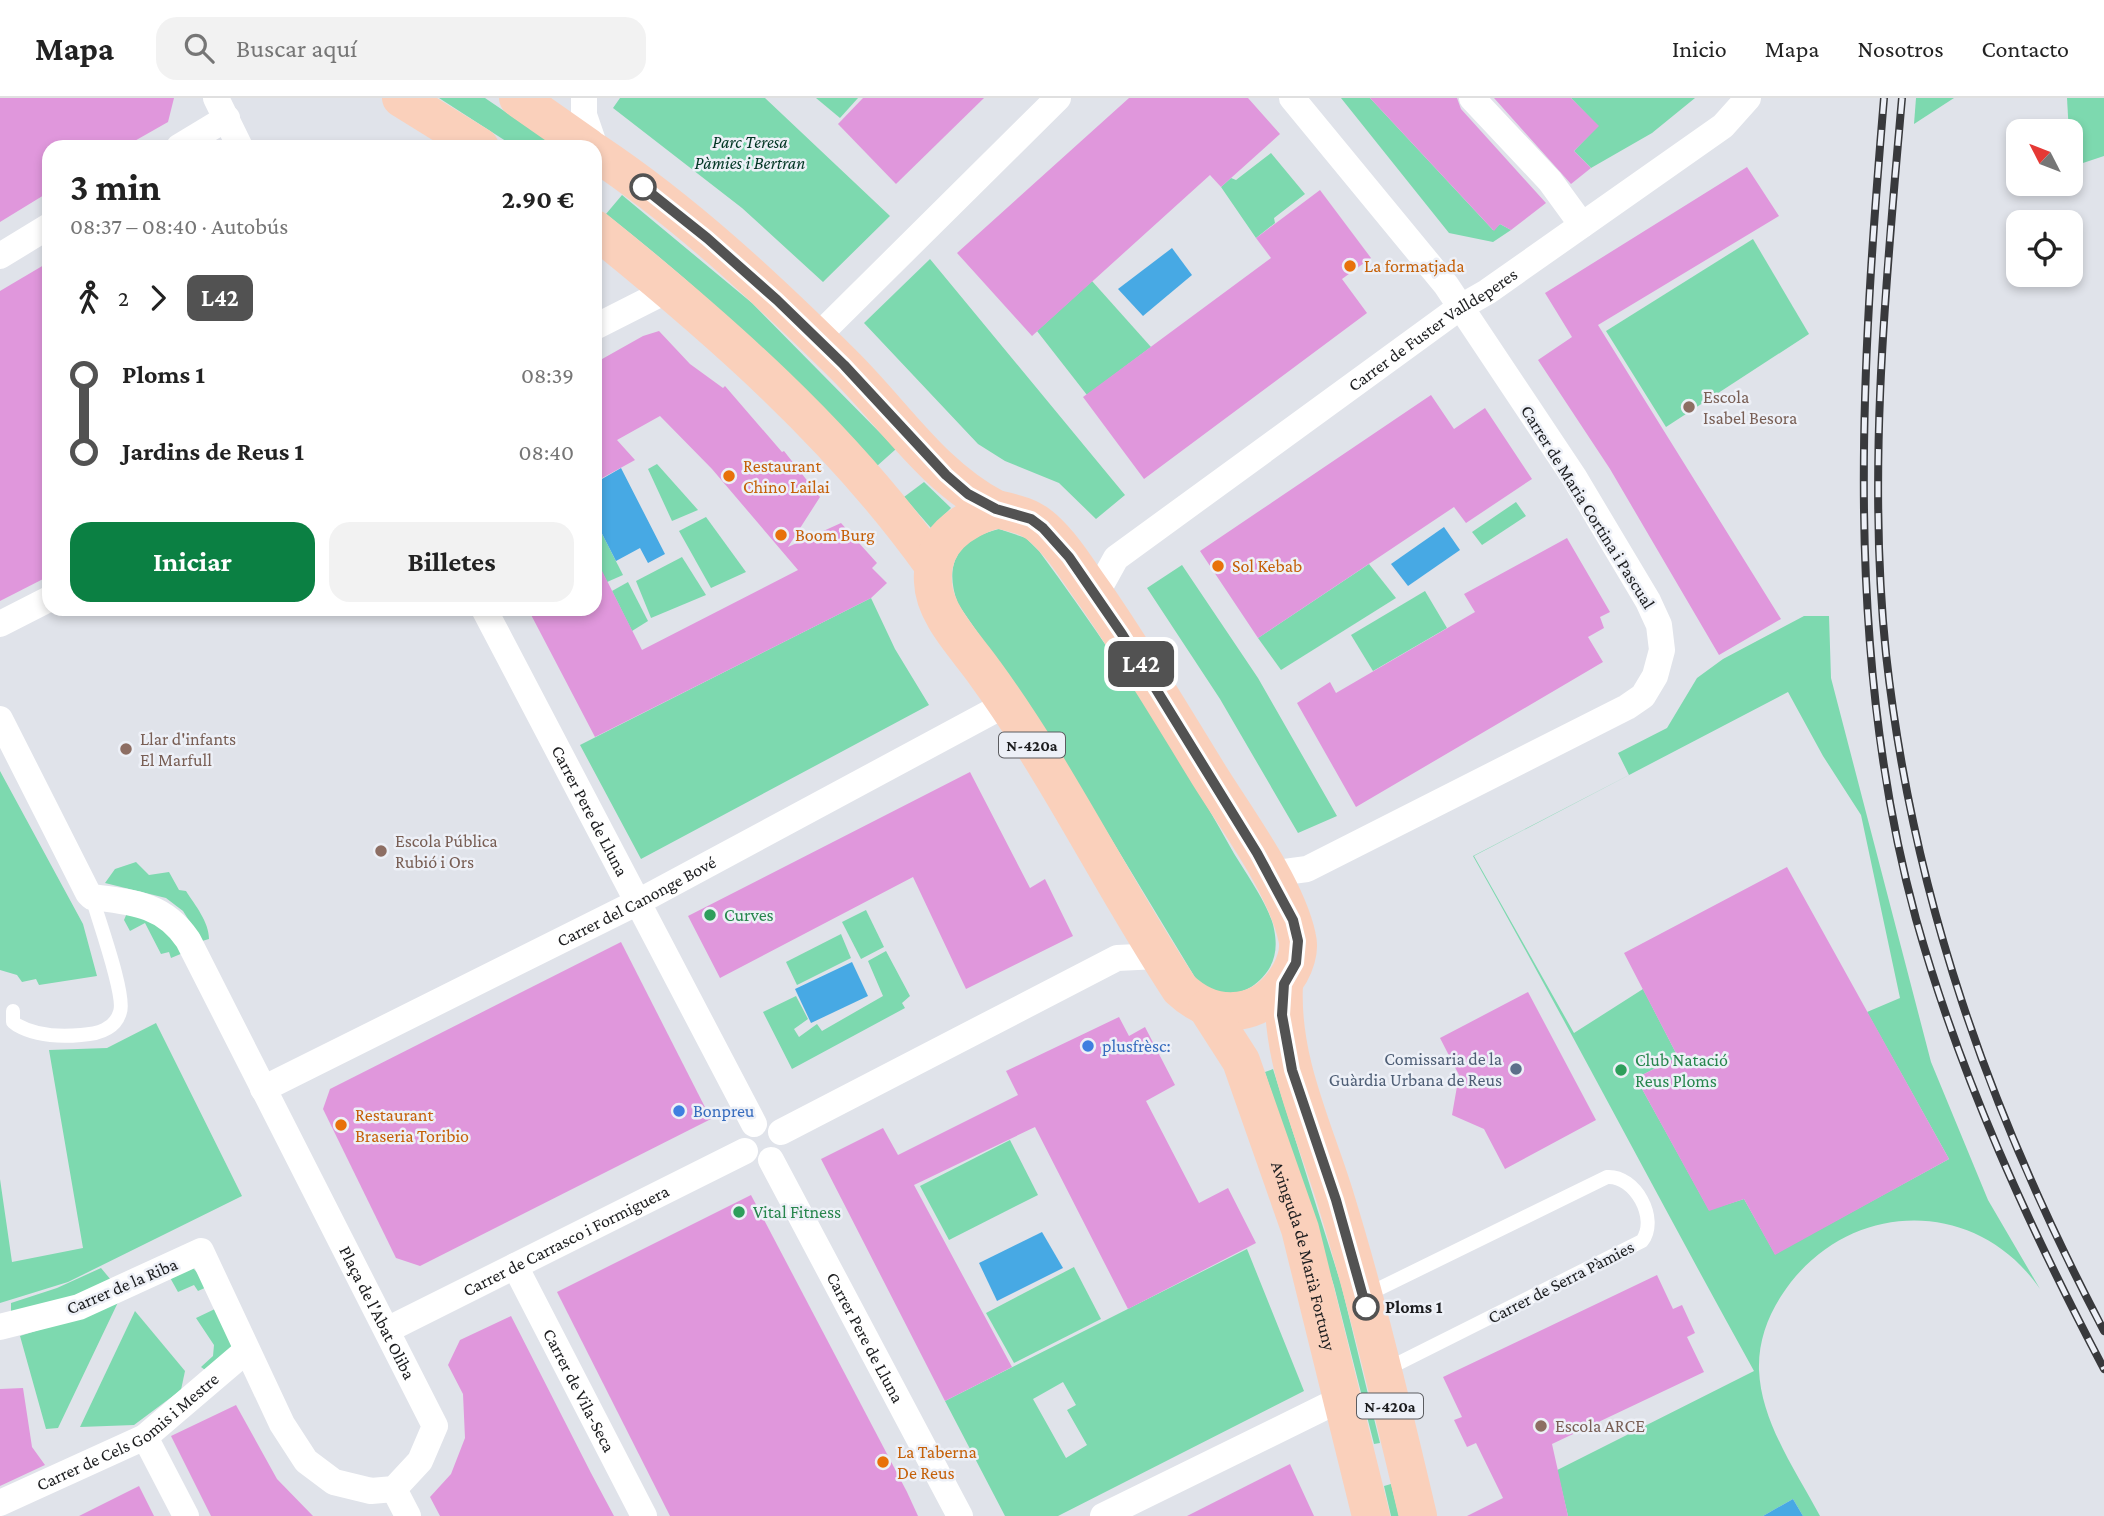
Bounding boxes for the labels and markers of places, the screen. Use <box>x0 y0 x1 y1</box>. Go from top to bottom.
unlabelled marker <box>630 174 656 200</box>
place label: La formatjada <box>1364 256 1465 277</box>
marker: La formatjada <box>1342 258 1358 274</box>
place label: Escola Isabel Besora <box>1703 387 1797 428</box>
marker: Escola Isabel Besora <box>1681 399 1697 415</box>
place label: Restaurant Chino Lailai <box>743 456 830 497</box>
marker: Restaurant Chino Lailai <box>721 468 737 484</box>
place label: Boom Burg <box>795 525 875 545</box>
marker: Boom Burg <box>773 527 789 543</box>
place label: Sol Kebab <box>1232 556 1302 576</box>
marker: Sol Kebab <box>1210 558 1226 574</box>
place label: Llar d'infants El Marfull <box>140 729 236 770</box>
marker: Llar d'infants El Marfull <box>118 741 134 757</box>
place label: Escola Pública Rubió i Ors <box>395 831 498 872</box>
marker: Escola Pública Rubió i Ors <box>373 843 389 859</box>
place label: Curves <box>724 905 774 925</box>
marker: Curves <box>702 907 718 923</box>
place label: plusfrèsc: <box>1102 1036 1171 1056</box>
marker: plusfrèsc: <box>1080 1038 1096 1054</box>
place label: Comissaria de la Guàrdia Urbana de Reus <box>1329 1049 1502 1090</box>
place label: Club Natació Reus Ploms <box>1635 1050 1728 1091</box>
marker: Comissaria de la Guàrdia Urbana de Reus <box>1508 1061 1524 1077</box>
marker: Club Natació Reus Ploms <box>1613 1062 1629 1078</box>
place label: Bonpreu <box>693 1101 755 1121</box>
marker: Bonpreu <box>671 1103 687 1119</box>
place label: Restaurant Braseria Toribio <box>355 1105 469 1146</box>
marker: Restaurant Braseria Toribio <box>333 1117 349 1133</box>
place label: Vital Fitness <box>753 1202 841 1222</box>
marker: Vital Fitness <box>731 1204 747 1220</box>
marker: Ploms 1 <box>1353 1294 1379 1320</box>
place label: Ploms 1 <box>1385 1297 1443 1317</box>
place label: Escola ARCE <box>1555 1416 1645 1436</box>
marker: Escola ARCE <box>1533 1418 1549 1434</box>
place label: La Taberna De Reus <box>897 1442 977 1483</box>
marker: La Taberna De Reus <box>875 1454 891 1470</box>

